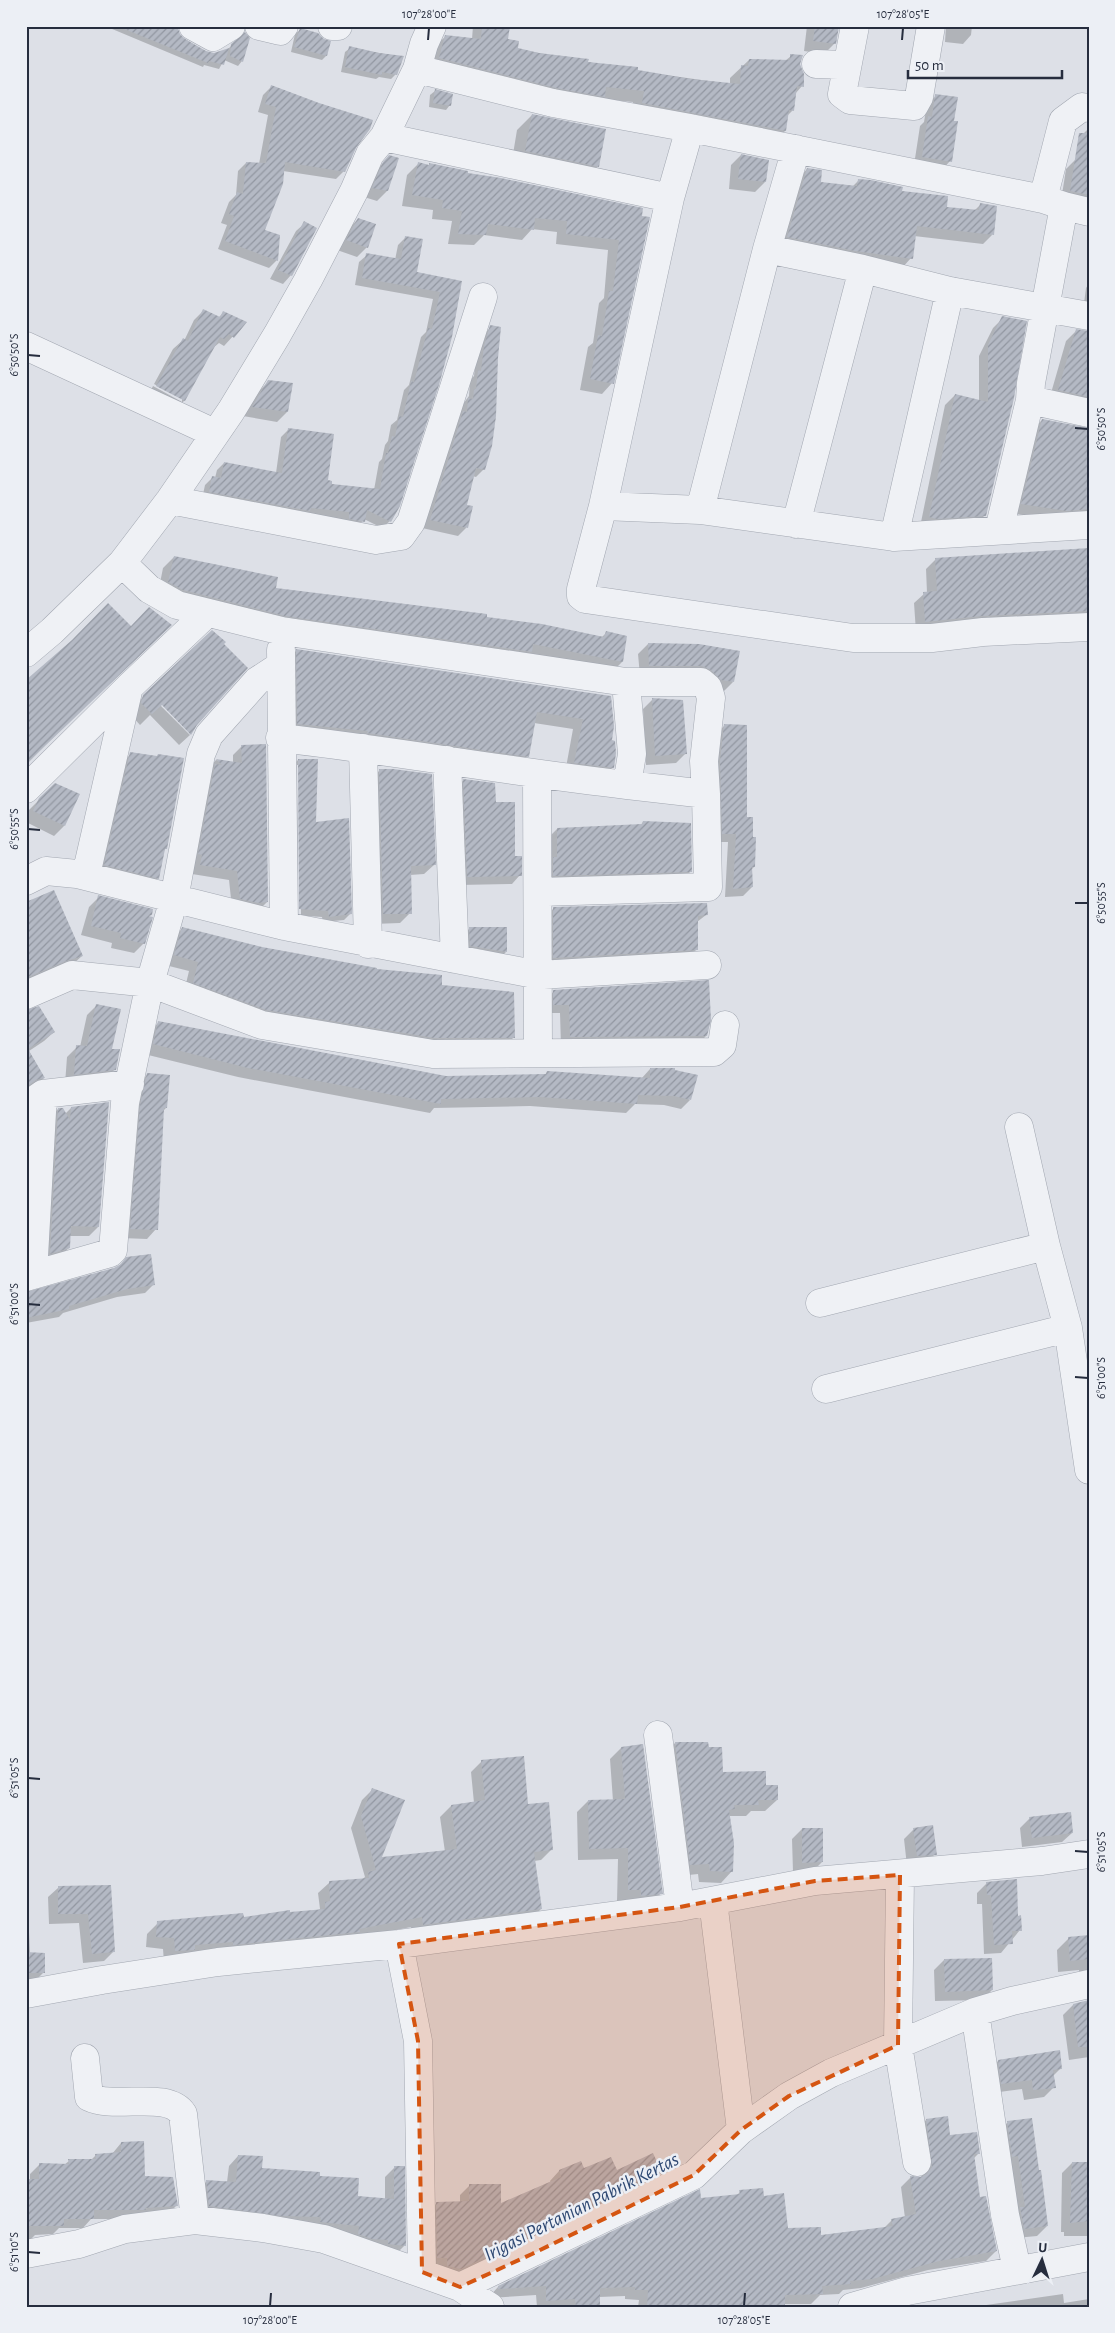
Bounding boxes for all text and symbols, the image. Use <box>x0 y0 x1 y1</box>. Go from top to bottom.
text: 107°28'00"E <box>402 8 456 20</box>
text: 107°28'05"E <box>877 8 930 20</box>
scale bar <box>908 48 1061 80</box>
text: 50 m <box>915 58 944 73</box>
text: 6°50'50"S <box>8 333 20 376</box>
text: 6°50'50"S <box>1095 407 1107 450</box>
text: 6°50'55"S <box>8 808 20 850</box>
text: 6°50'55"S <box>1095 882 1107 924</box>
text: 6°51'00"S <box>8 1283 20 1325</box>
text: 6°51'00"S <box>1095 1357 1107 1399</box>
text: 6°51'05"S <box>8 1757 20 1798</box>
text: 6°51'05"S <box>1095 1831 1107 1872</box>
water label: Irigasi Pertanian Pabrik Kertas <box>481 2149 683 2265</box>
text: 6°51'10"S <box>8 2232 20 2272</box>
north arrow <box>1018 2236 1068 2286</box>
text: U <box>1038 2241 1048 2255</box>
text: 107°28'00"E <box>243 2314 297 2326</box>
text: 107°28'05"E <box>718 2314 771 2326</box>

